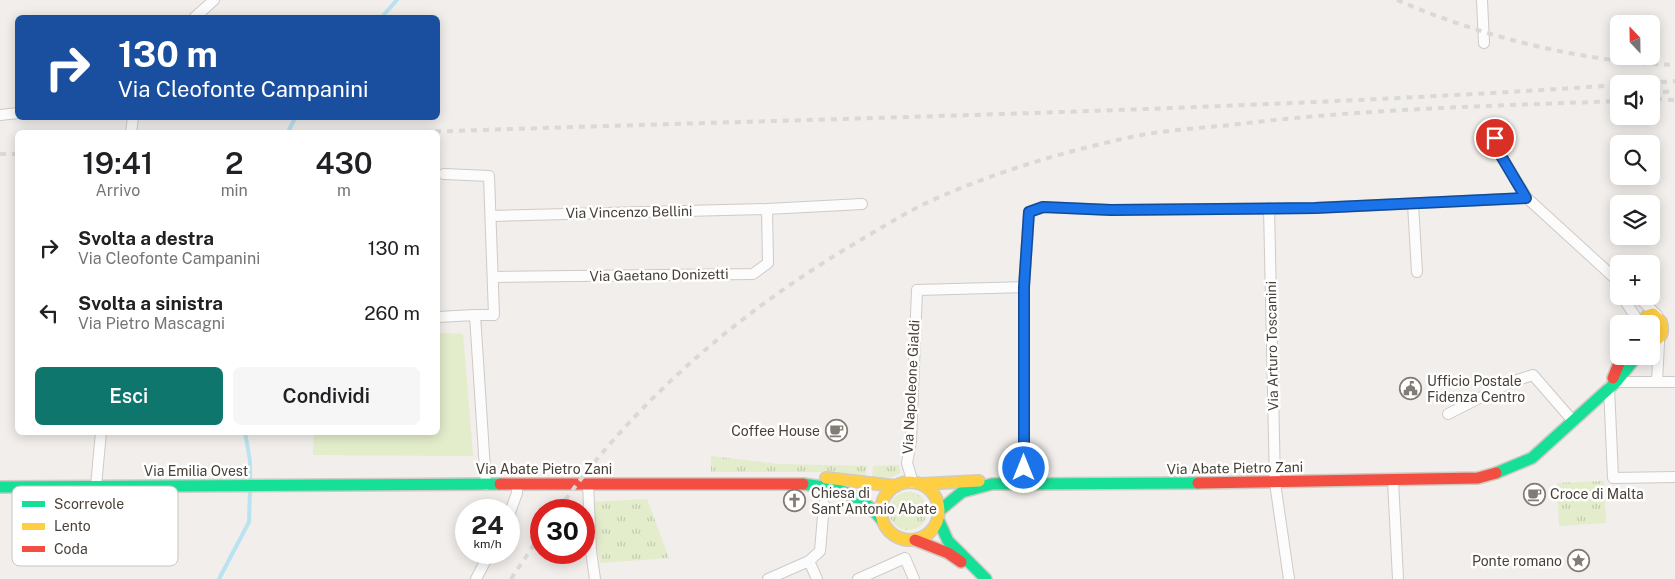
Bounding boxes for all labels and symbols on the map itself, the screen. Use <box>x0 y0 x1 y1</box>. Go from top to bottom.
north arrow <box>1610 15 1660 65</box>
pin <box>1474 117 1516 159</box>
street label: Via Vincenzo Bellini <box>565 203 693 221</box>
street label: Via Gaetano Donizetti <box>589 266 729 284</box>
street label: Via Arturo Toscanini <box>1263 281 1281 411</box>
street label: Via Napoleone Gialdi <box>899 319 923 455</box>
place label: Ufficio Postale Fidenza Centro <box>1427 373 1525 405</box>
public building icon: Ufficio Postale Fidenza Centro <box>1399 377 1423 401</box>
cafe icon: Coffee House <box>824 419 848 443</box>
place label: Coffee House <box>731 423 820 439</box>
position arrow <box>997 441 1049 493</box>
street label: Via Abate Pietro Zani <box>1167 459 1303 477</box>
street label: Via Abate Pietro Zani <box>476 461 612 477</box>
street label: Via Emilia Ovest <box>144 463 248 479</box>
cafe icon: Croce di Malta <box>1522 482 1546 506</box>
place label: Chiesa di Sant'Antonio Abate <box>811 485 937 517</box>
legend <box>12 486 178 566</box>
place label: Croce di Malta <box>1550 486 1644 502</box>
church icon: Chiesa di Sant'Antonio Abate <box>783 489 807 513</box>
text: Scorrevole <box>54 496 124 512</box>
speed limit sign: 30 <box>530 499 595 564</box>
text: Lento <box>54 518 91 534</box>
text: Coda <box>54 541 88 557</box>
place icon: Ponte romano <box>1566 549 1590 573</box>
place label: Ponte romano <box>1472 553 1562 569</box>

